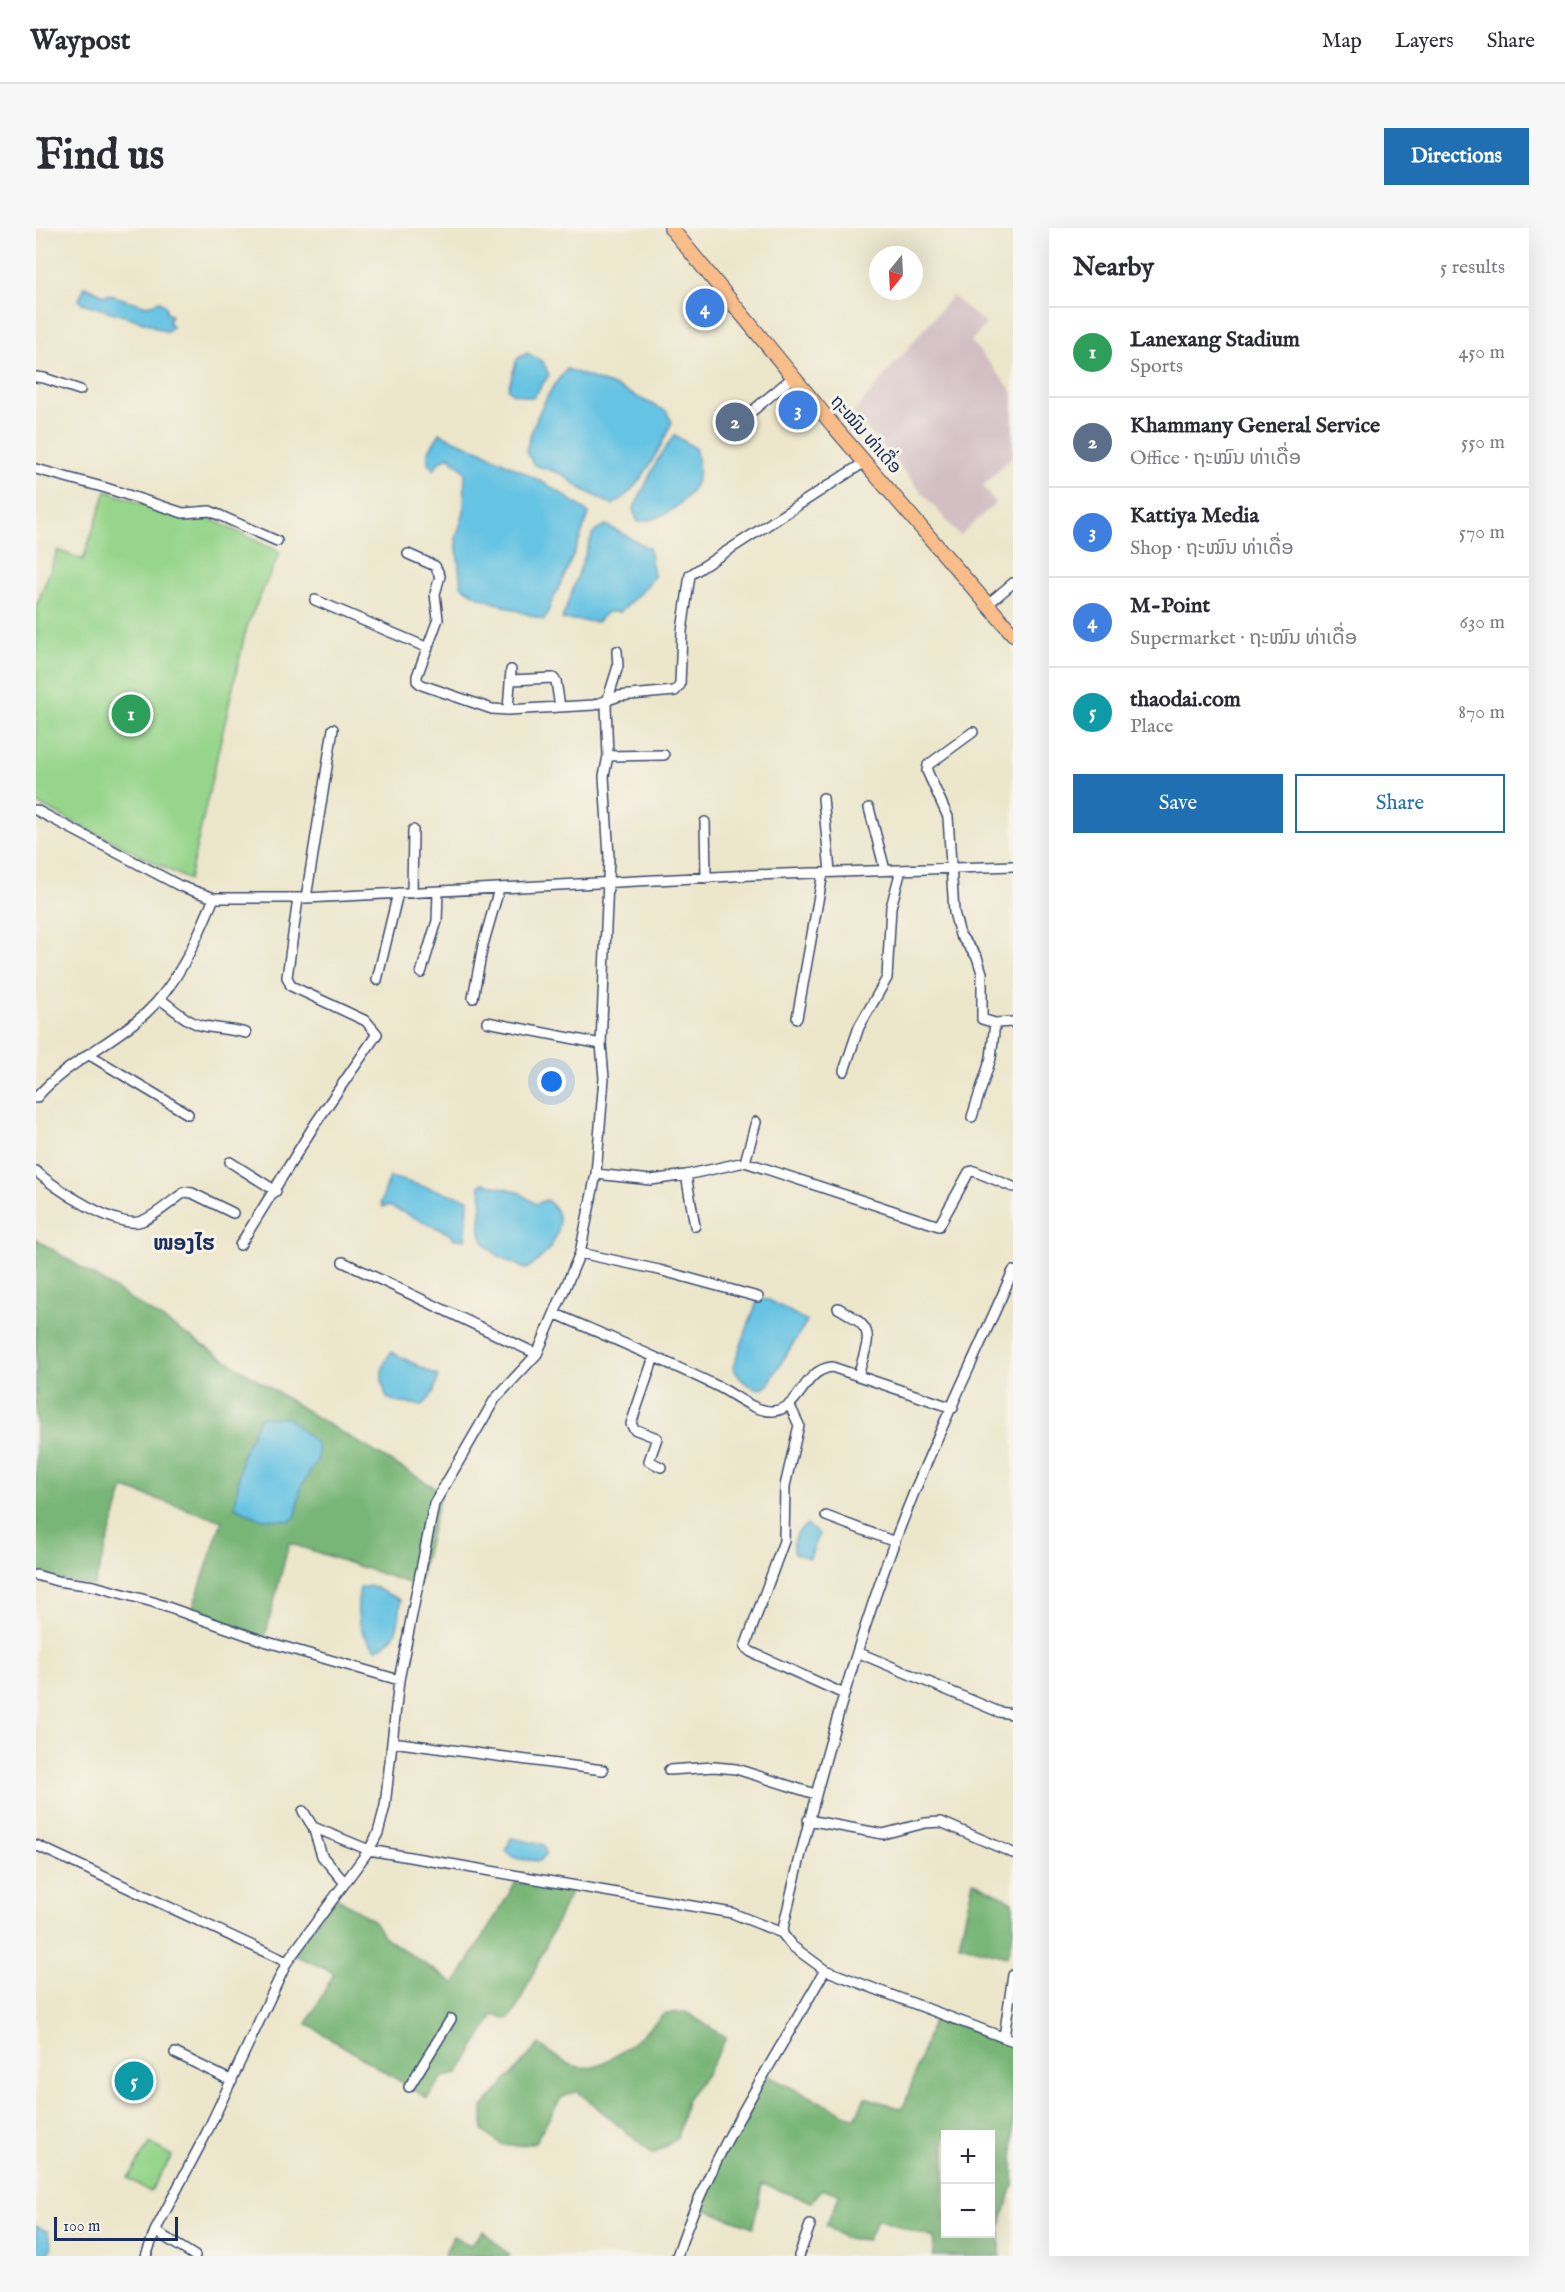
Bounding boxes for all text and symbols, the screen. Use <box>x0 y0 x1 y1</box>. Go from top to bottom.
text: Waypost <box>30 24 130 59</box>
text: Map <box>1322 28 1362 55</box>
text: Layers <box>1395 28 1454 55</box>
text: Share <box>1487 28 1535 55</box>
button: Directions <box>1384 128 1529 185</box>
text: Find us <box>36 130 164 183</box>
north arrow <box>869 246 923 300</box>
text: Nearby <box>1073 251 1154 284</box>
text: 5 results <box>1440 255 1505 280</box>
pin: 4 <box>686 286 724 331</box>
text: Lanexang Stadium <box>1130 326 1300 354</box>
text: 1 <box>1089 340 1096 365</box>
text: 450 m <box>1458 340 1505 365</box>
text: Sports <box>1130 354 1183 379</box>
pin: 3 <box>778 388 818 432</box>
street label: ຖະໝົນ ທ່າເດື່ອ <box>824 388 909 479</box>
pin: 2 <box>716 400 754 444</box>
text: Khammany General Service <box>1130 412 1380 440</box>
text: 2 <box>1088 430 1097 455</box>
text: 550 m <box>1461 430 1505 455</box>
text: Office · ຖະໝົນ ທ່າເດື່ອ <box>1130 446 1301 471</box>
text: Kattiya Media <box>1130 502 1259 530</box>
text: 3 <box>1089 520 1096 545</box>
text: 570 m <box>1459 520 1505 545</box>
text: Shop · ຖະໝົນ ທ່າເດື່ອ <box>1130 536 1294 561</box>
text: M-Point <box>1130 592 1210 620</box>
text: 4 <box>1088 610 1097 635</box>
text: 630 m <box>1459 610 1505 635</box>
text: Supermarket · ຖະໝົນ ທ່າເດື່ອ <box>1130 626 1357 651</box>
text: thaodai.com <box>1130 686 1241 714</box>
pin: 1 <box>112 692 151 736</box>
text: 5 <box>1089 700 1096 725</box>
text: 870 m <box>1458 700 1505 725</box>
text: Place <box>1130 714 1173 739</box>
button: Save <box>1073 774 1283 833</box>
button: Share <box>1295 774 1505 833</box>
your location <box>537 1067 566 1096</box>
district label: ໜອງໄຮ <box>153 1231 215 1258</box>
pin: 5 <box>114 2058 154 2104</box>
map controls <box>941 2130 995 2238</box>
button: + <box>941 2130 995 2184</box>
button: − <box>941 2184 995 2238</box>
scale bar <box>54 2214 178 2242</box>
text: 100 m <box>63 2217 100 2237</box>

